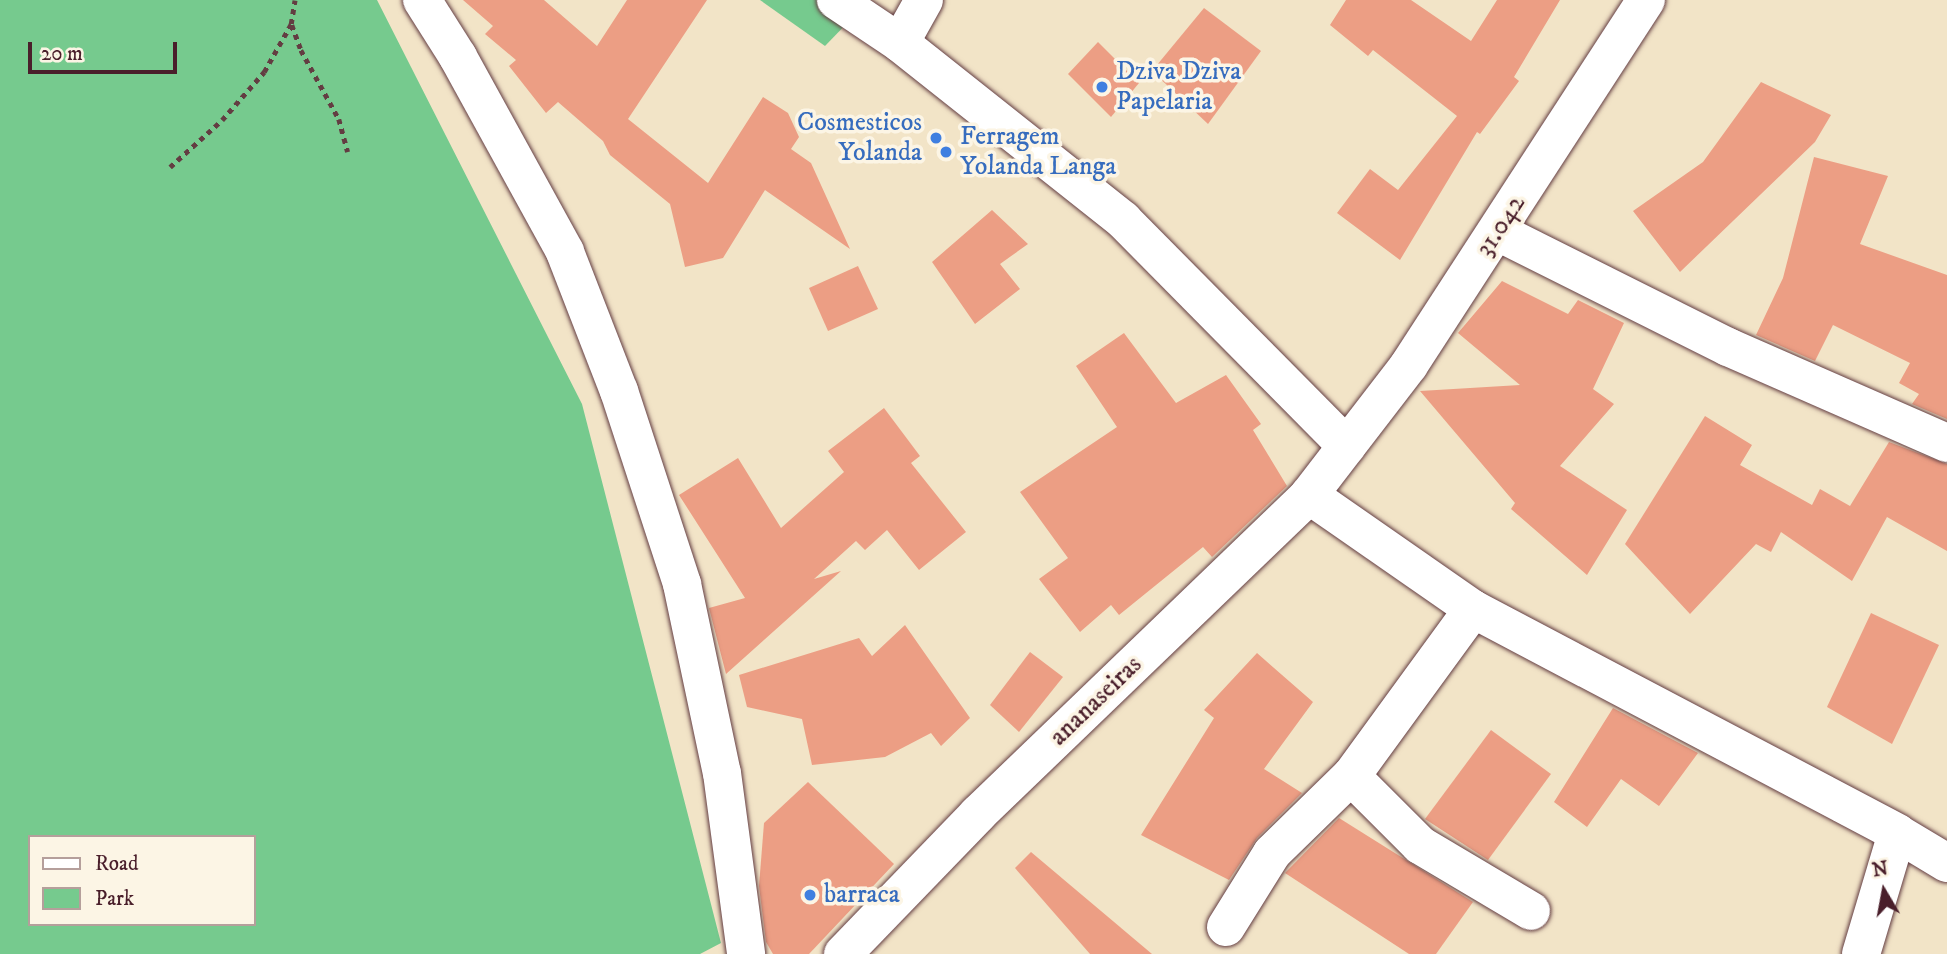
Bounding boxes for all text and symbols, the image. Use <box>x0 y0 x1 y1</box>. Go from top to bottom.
scale bar <box>32 28 180 72</box>
text: 20 m <box>41 41 83 67</box>
place label: Dziva Dziva Papelaria <box>1116 56 1241 118</box>
marker: Dziva Dziva Papelaria <box>1094 79 1110 95</box>
place label: Cosmesticos Yolanda <box>797 107 922 168</box>
place label: Ferragem Yolanda Langa <box>960 121 1116 182</box>
marker: Cosmesticos Yolanda <box>928 130 944 146</box>
marker: Ferragem Yolanda Langa <box>938 144 954 160</box>
street label: 31.042 <box>1470 189 1532 263</box>
street label: ananaseiras <box>1043 650 1149 752</box>
legend <box>28 835 256 926</box>
text: Road <box>95 851 139 877</box>
north arrow <box>1849 856 1919 926</box>
text: N <box>1871 857 1890 883</box>
place label: barraca <box>824 879 900 911</box>
text: Park <box>95 886 134 912</box>
marker: barraca <box>802 887 818 903</box>

